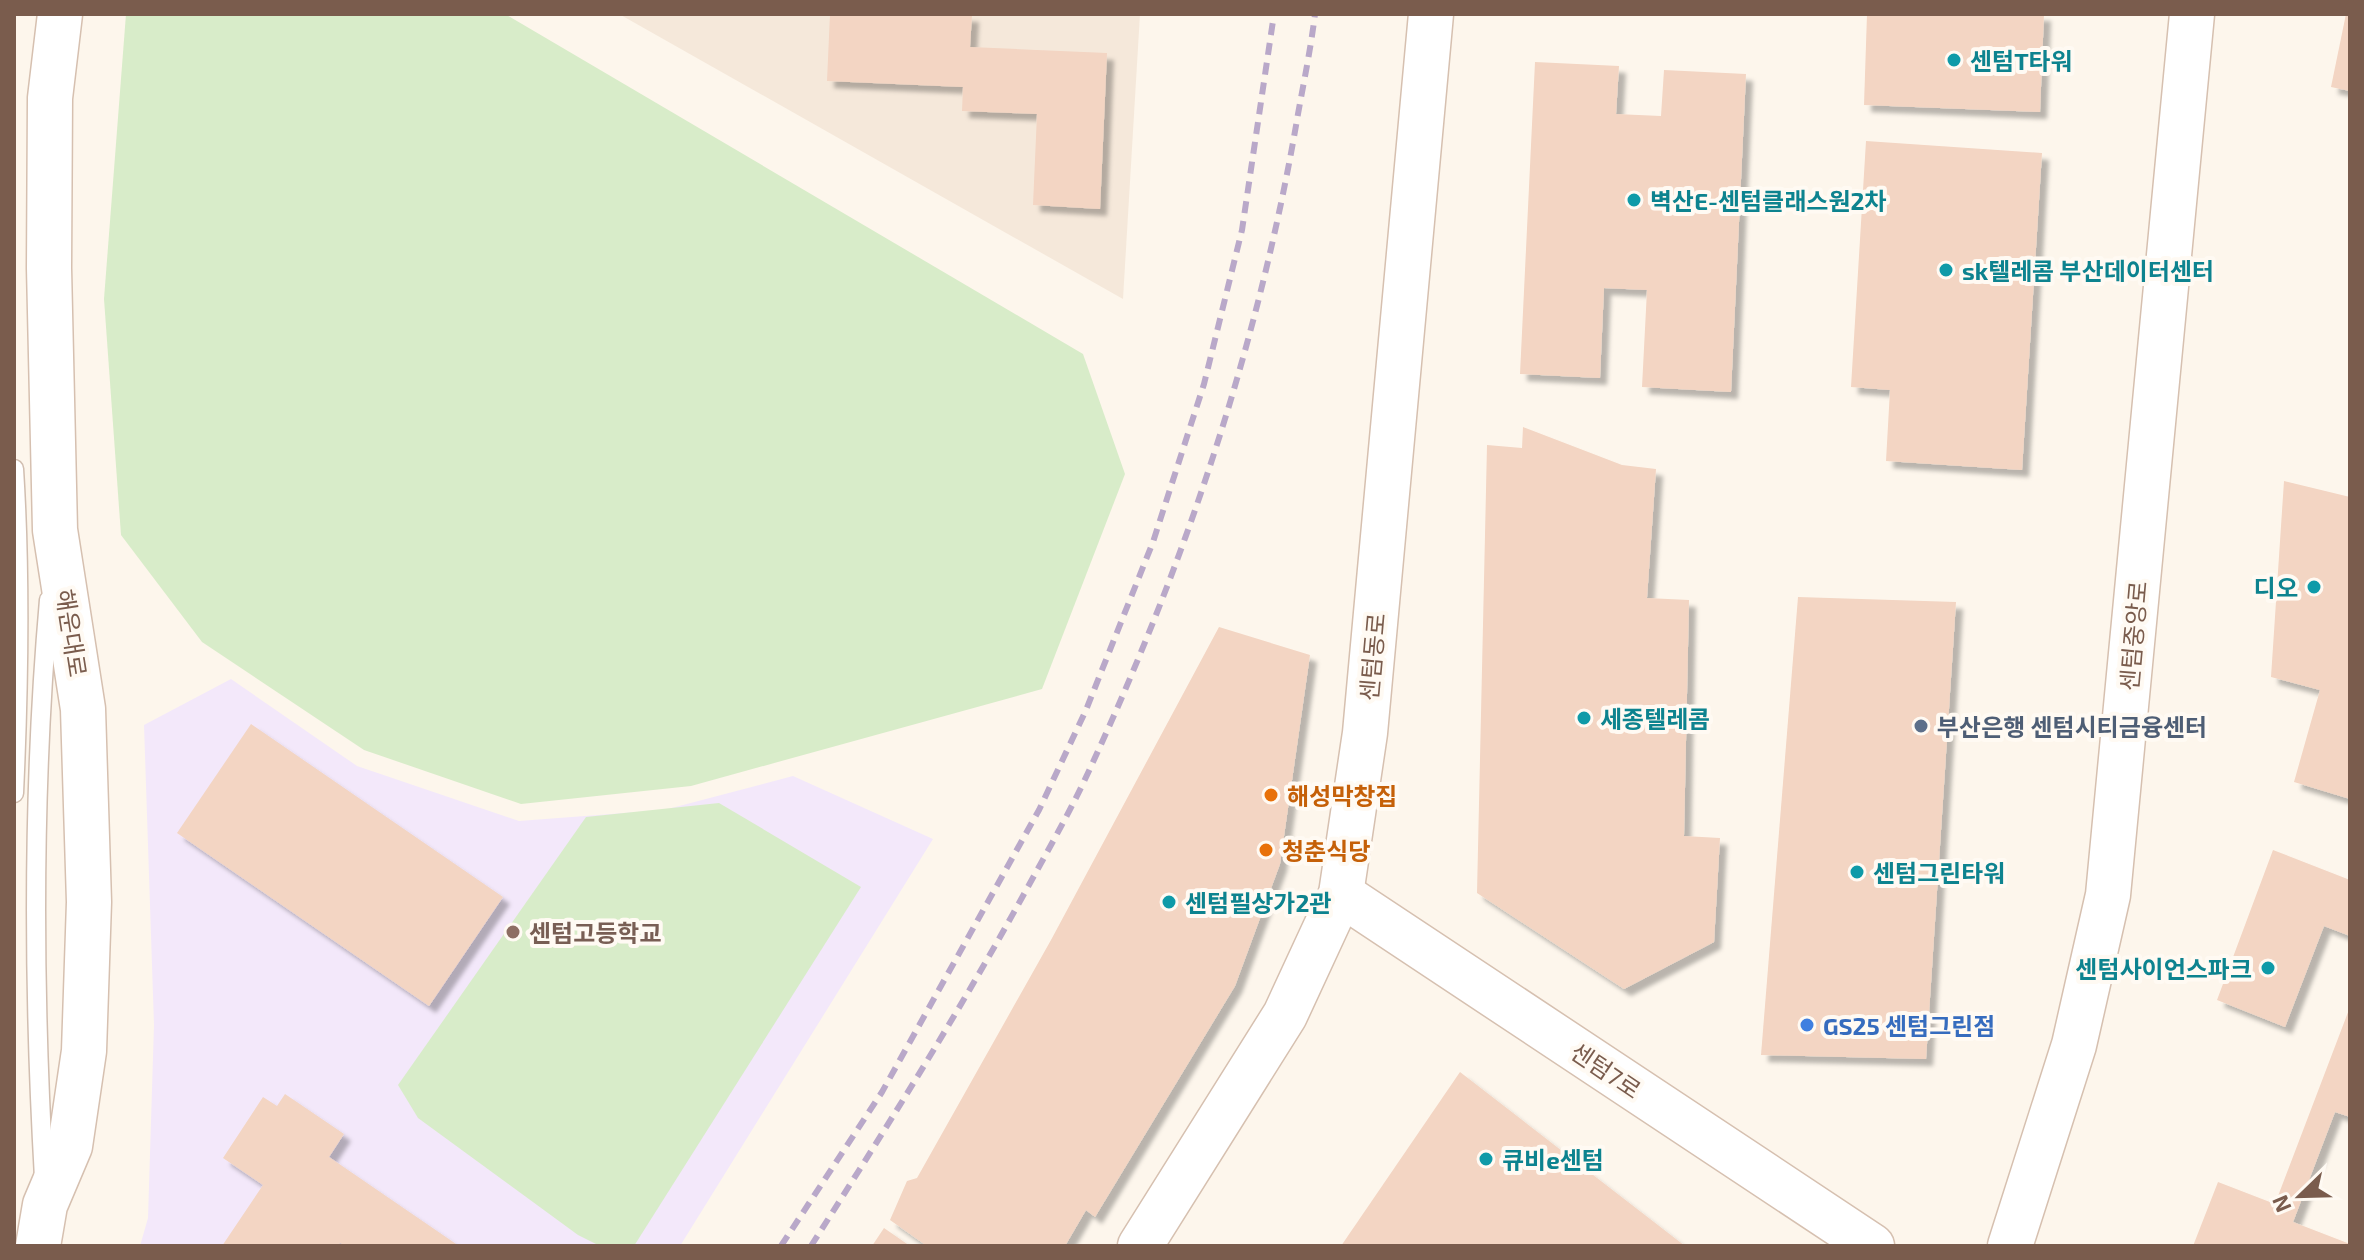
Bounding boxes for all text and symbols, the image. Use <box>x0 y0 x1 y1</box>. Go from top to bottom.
place label: 센텀T타워 <box>1970 46 2073 75</box>
marker: 센텀T타워 <box>1945 51 1963 69</box>
place label: 벽산E-센텀클래스원2차 <box>1650 186 1886 215</box>
marker: 벽산E-센텀클래스원2차 <box>1625 191 1643 209</box>
place label: sk텔레콤 부산데이터센터 <box>1962 256 2214 285</box>
marker: sk텔레콤 부산데이터센터 <box>1937 261 1955 279</box>
place label: 디오 <box>2254 573 2298 602</box>
marker: 디오 <box>2305 578 2323 596</box>
street label: 센텀중앙로 <box>2114 580 2152 692</box>
street label: 해운대로 <box>51 587 93 679</box>
street label: 센텀동로 <box>1354 612 1390 702</box>
place label: 세종텔레콤 <box>1600 704 1710 733</box>
marker: 세종텔레콤 <box>1575 709 1593 727</box>
place label: 부산은행 센텀시티금융센터 <box>1937 712 2207 741</box>
marker: 부산은행 센텀시티금융센터 <box>1912 717 1930 735</box>
place label: 해성막창집 <box>1287 781 1397 810</box>
marker: 해성막창집 <box>1262 786 1280 804</box>
place label: 청춘식당 <box>1282 836 1370 865</box>
marker: 청춘식당 <box>1257 841 1275 859</box>
place label: 센텀그린타워 <box>1873 858 2005 887</box>
marker: 센텀그린타워 <box>1848 863 1866 881</box>
place label: 센텀필상가2관 <box>1185 888 1331 917</box>
marker: 센텀필상가2관 <box>1160 893 1178 911</box>
place label: 센텀고등학교 <box>529 918 661 947</box>
marker: 센텀고등학교 <box>504 923 522 941</box>
place label: 센텀사이언스파크 <box>2075 954 2252 983</box>
marker: 센텀사이언스파크 <box>2259 959 2277 977</box>
place label: GS25 센텀그린점 <box>1823 1011 1995 1040</box>
marker: GS25 센텀그린점 <box>1798 1016 1816 1034</box>
street label: 센텀7로 <box>1565 1036 1647 1104</box>
place label: 큐비e센텀 <box>1502 1145 1604 1174</box>
marker: 큐비e센텀 <box>1477 1150 1495 1168</box>
north arrow <box>2260 1156 2340 1236</box>
text: N <box>2266 1192 2296 1217</box>

